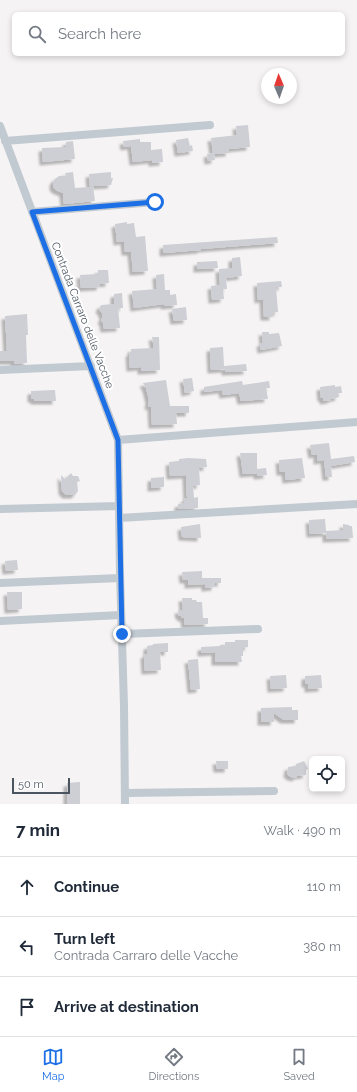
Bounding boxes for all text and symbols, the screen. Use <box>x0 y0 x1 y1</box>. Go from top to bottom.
search box <box>12 12 345 56</box>
icon: search <box>26 23 48 45</box>
text: Search here <box>58 25 141 43</box>
north arrow <box>261 68 297 104</box>
route start <box>146 193 164 211</box>
street label: Contrada Carraro delle Vacche <box>49 240 117 391</box>
route end <box>113 625 131 643</box>
map controls <box>309 756 345 792</box>
button: locate <box>309 756 345 792</box>
scale bar <box>12 776 70 795</box>
text: 50 m <box>18 778 44 791</box>
text: 7 min <box>16 820 60 840</box>
text: Walk · 490 m <box>264 823 341 838</box>
icon: ahead <box>16 876 38 898</box>
text: Continue <box>54 878 119 896</box>
text: 110 m <box>307 879 341 894</box>
text: Turn left <box>54 930 115 948</box>
icon: left <box>16 936 38 958</box>
text: 380 m <box>303 939 341 954</box>
text: Contrada Carraro delle Vacche <box>54 948 238 963</box>
icon: arrive <box>16 996 38 1018</box>
text: Arrive at destination <box>54 998 199 1016</box>
tab: Map <box>42 1046 64 1083</box>
tab: Directions <box>149 1046 199 1083</box>
tab: Saved <box>283 1046 315 1083</box>

